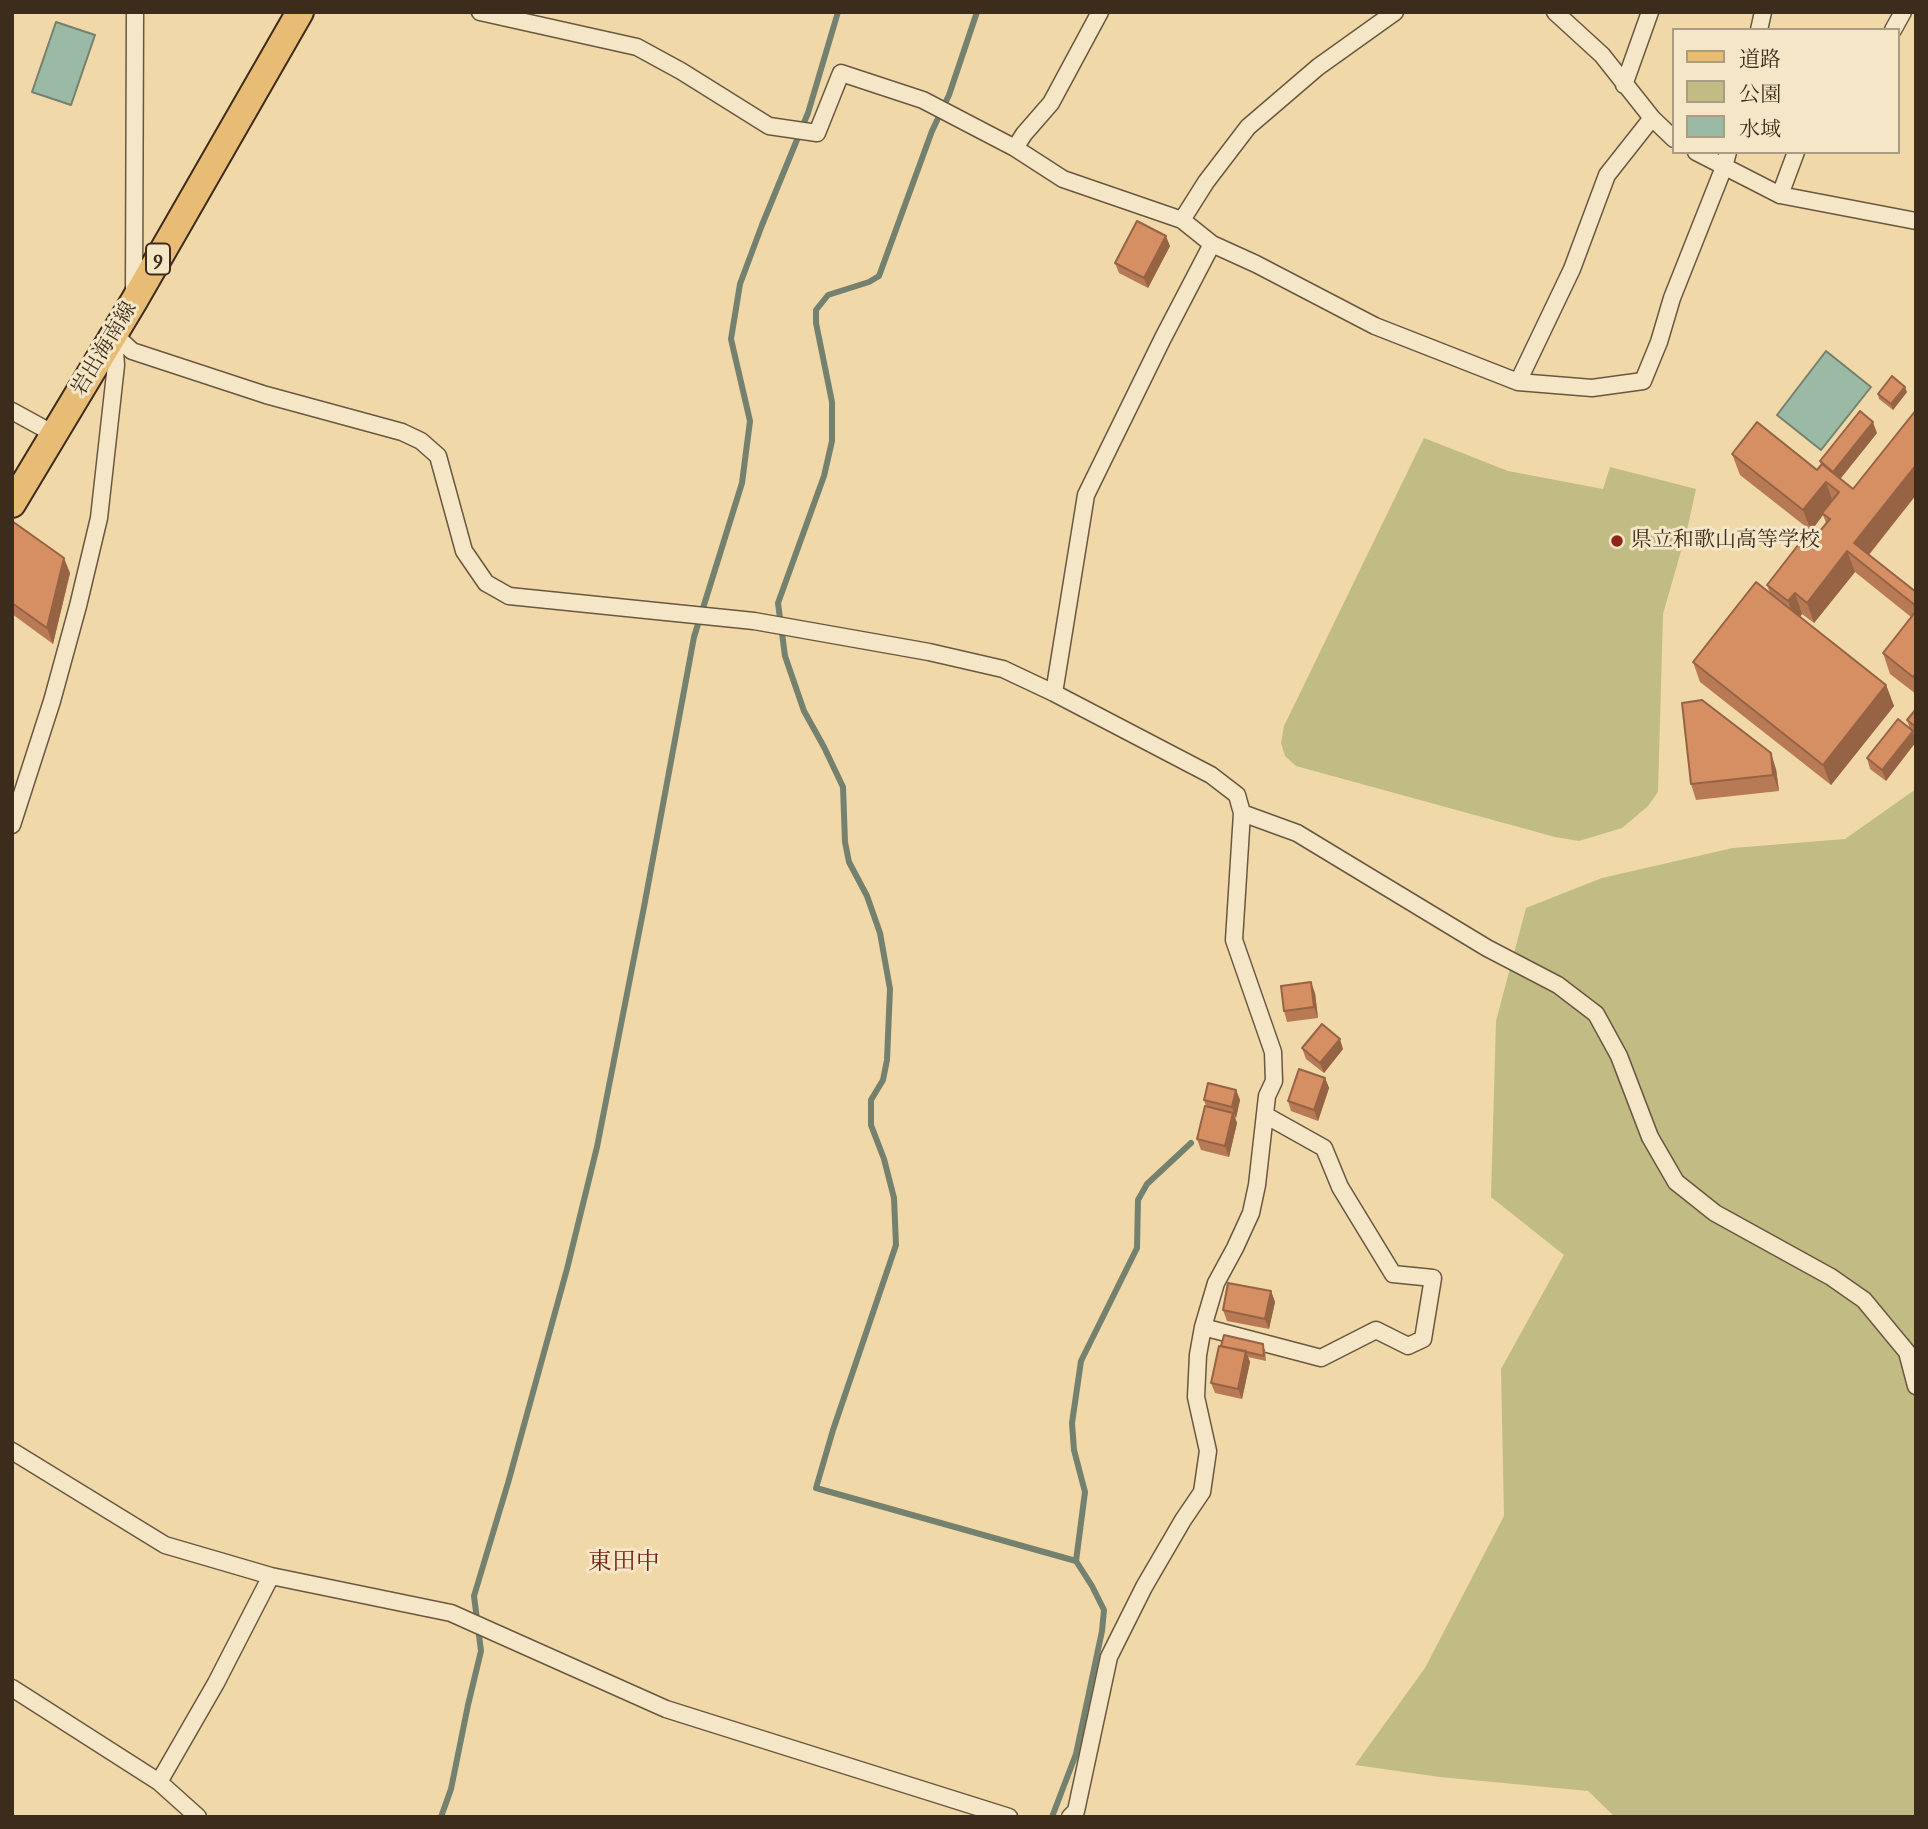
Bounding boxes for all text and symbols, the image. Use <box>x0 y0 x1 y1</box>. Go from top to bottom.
legend <box>1672 28 1900 154</box>
text: 道路 <box>1739 46 1781 72</box>
text: 公園 <box>1739 81 1781 107</box>
text: 水域 <box>1739 116 1781 142</box>
road number: 9 <box>146 244 170 274</box>
street label: 岩出海南線 <box>67 298 143 400</box>
place label: 県立和歌山高等学校 <box>1631 528 1820 554</box>
marker: 県立和歌山高等学校 <box>1609 533 1625 549</box>
district label: 東田中 <box>588 1549 660 1577</box>

